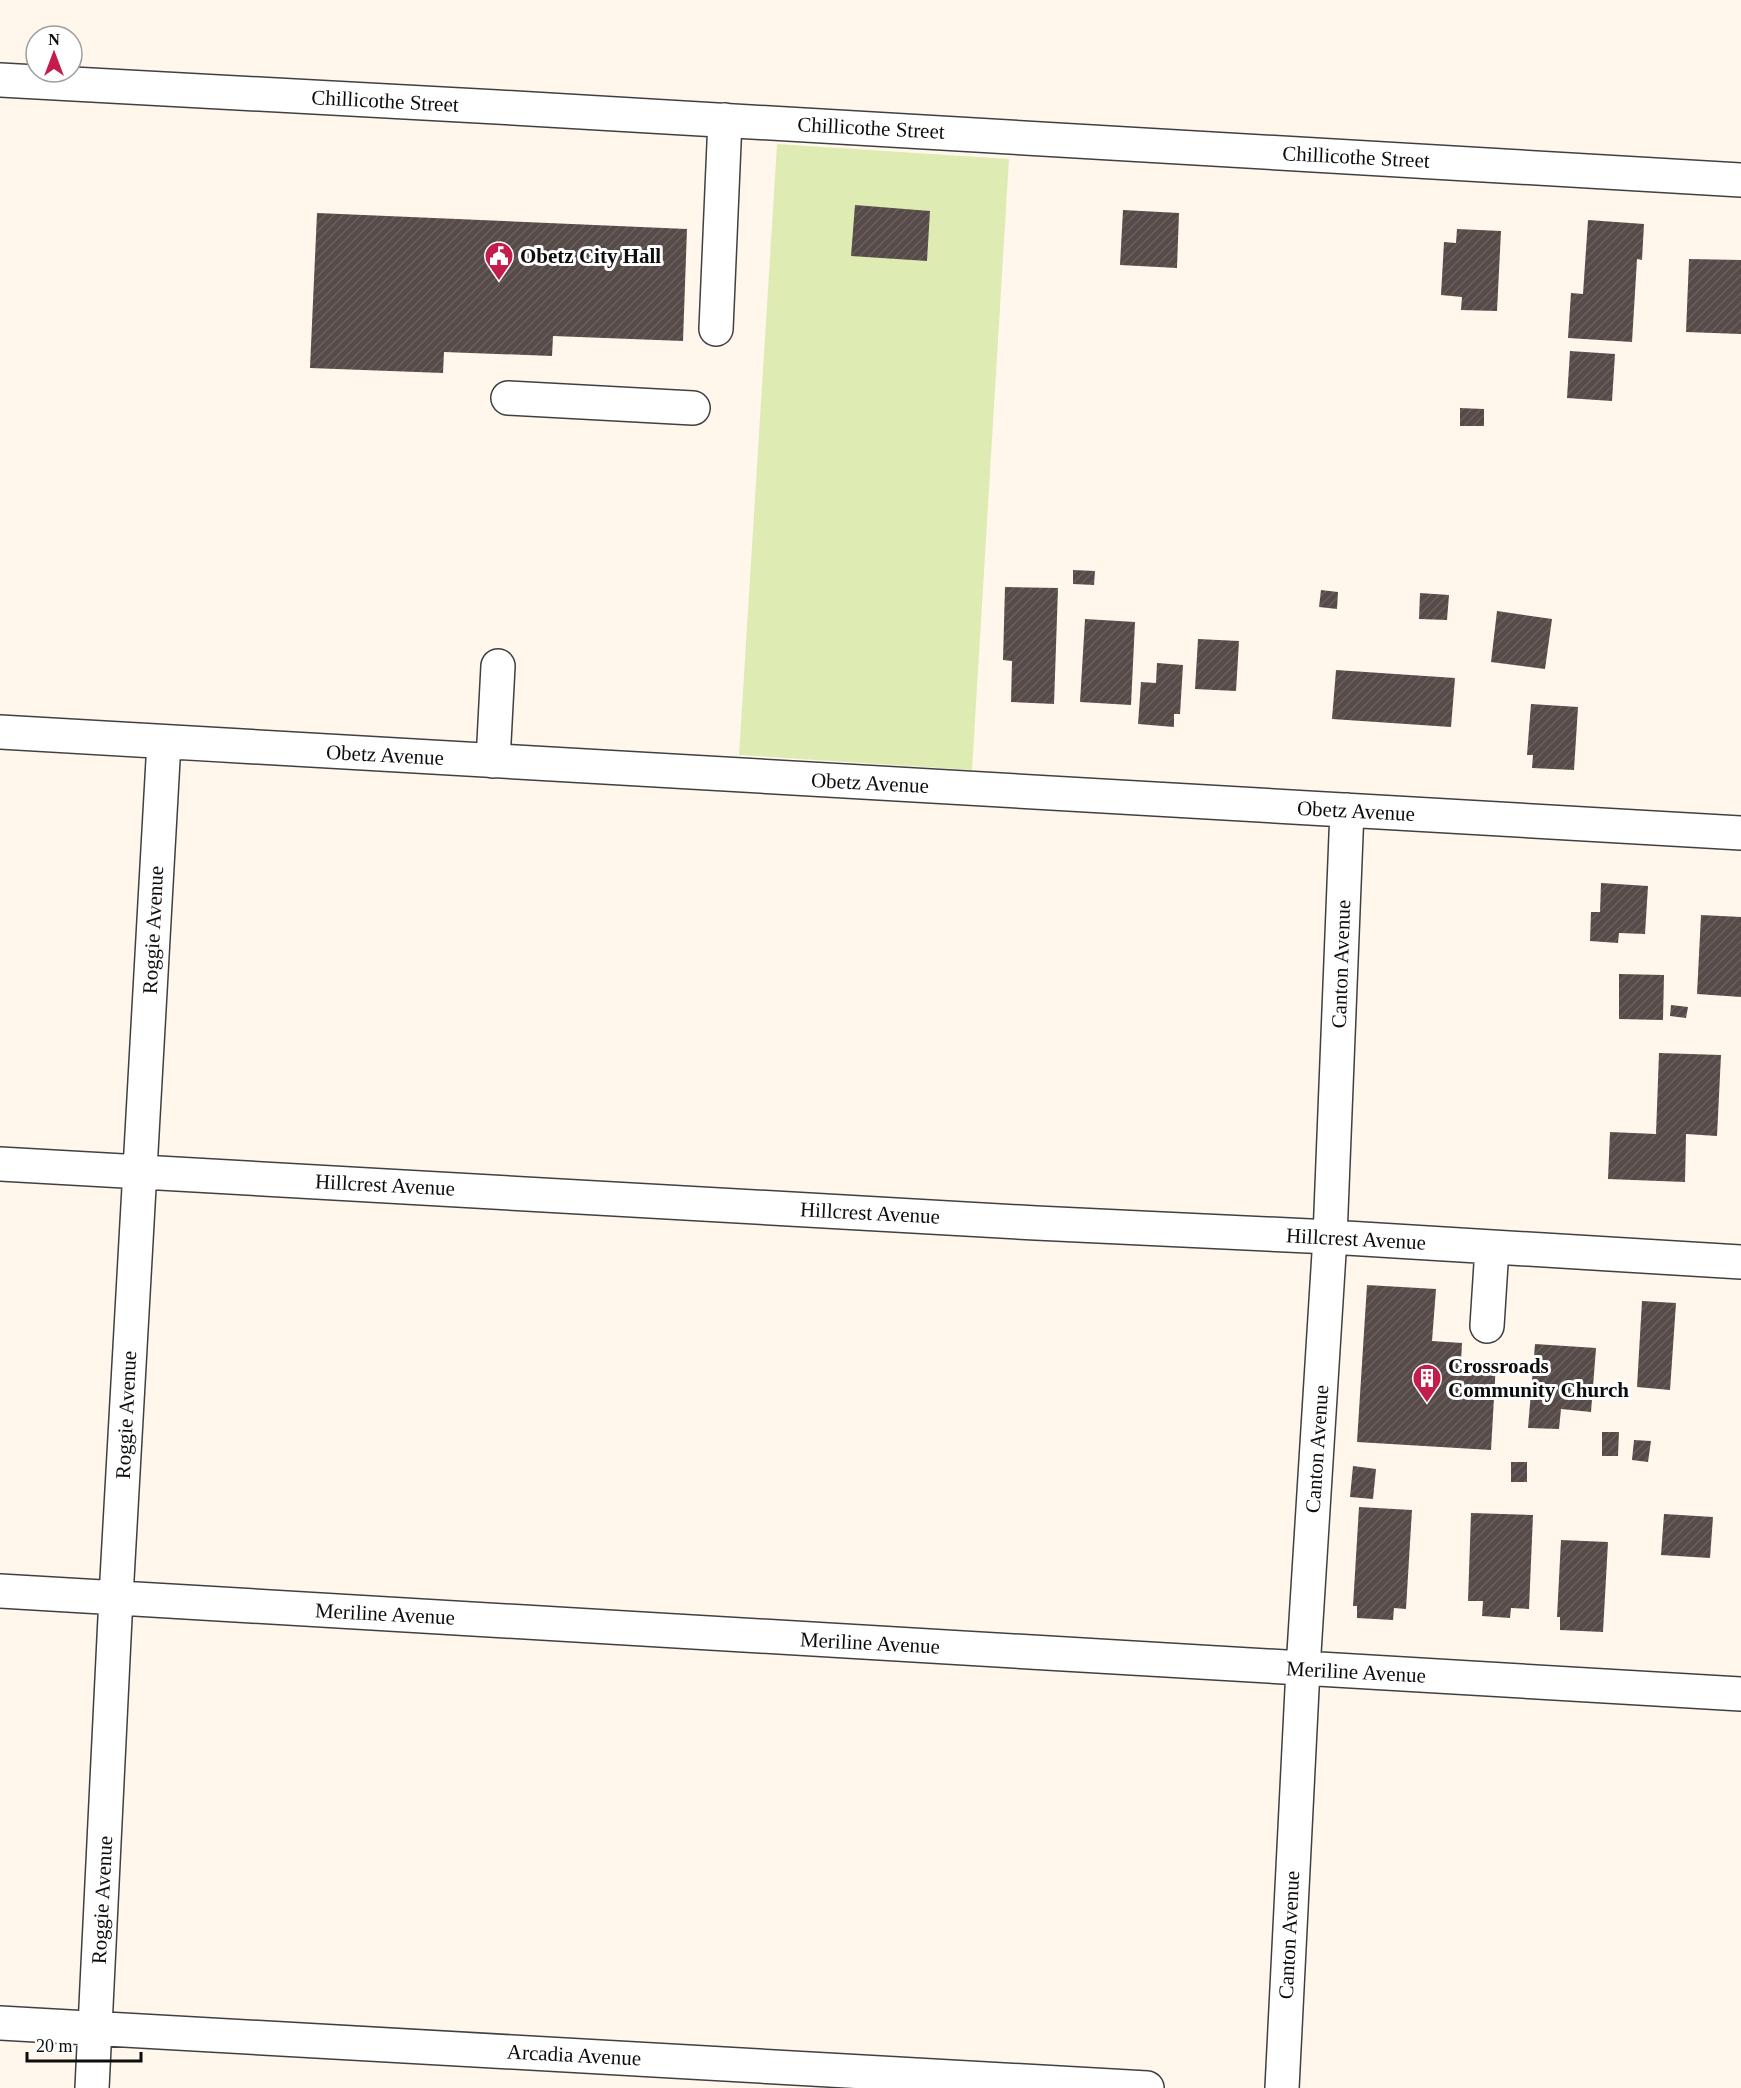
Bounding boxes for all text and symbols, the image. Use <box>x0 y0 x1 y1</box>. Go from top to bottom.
north arrow <box>24 24 84 84</box>
text: N <box>48 31 60 48</box>
street label: Chillicothe Street <box>311 85 459 117</box>
street label: Chillicothe Street <box>797 112 945 144</box>
street label: Chillicothe Street <box>1282 141 1430 173</box>
public building icon: Obetz City Hall <box>483 240 515 282</box>
place label: Obetz City Hall <box>520 244 661 268</box>
street label: Obetz Avenue <box>325 740 445 770</box>
street label: Obetz Avenue <box>810 768 930 798</box>
street label: Obetz Avenue <box>1296 796 1416 826</box>
street label: Roggie Avenue <box>138 865 168 995</box>
street label: Canton Avenue <box>1327 899 1355 1029</box>
street label: Hillcrest Avenue <box>314 1169 456 1201</box>
street label: Hillcrest Avenue <box>799 1197 941 1229</box>
street label: Hillcrest Avenue <box>1285 1223 1427 1255</box>
street label: Roggie Avenue <box>111 1350 141 1480</box>
place label: Crossroads Community Church <box>1448 1354 1629 1402</box>
building icon: Crossroads Community Church <box>1411 1362 1443 1404</box>
street label: Canton Avenue <box>1301 1384 1333 1514</box>
street label: Meriline Avenue <box>314 1598 456 1630</box>
street label: Meriline Avenue <box>799 1627 941 1659</box>
street label: Meriline Avenue <box>1285 1656 1427 1688</box>
street label: Roggie Avenue <box>87 1835 117 1965</box>
street label: Canton Avenue <box>1274 1870 1304 2000</box>
scale bar <box>27 2025 141 2063</box>
text: 20 m <box>36 2036 73 2056</box>
street label: Arcadia Avenue <box>506 2040 642 2070</box>

